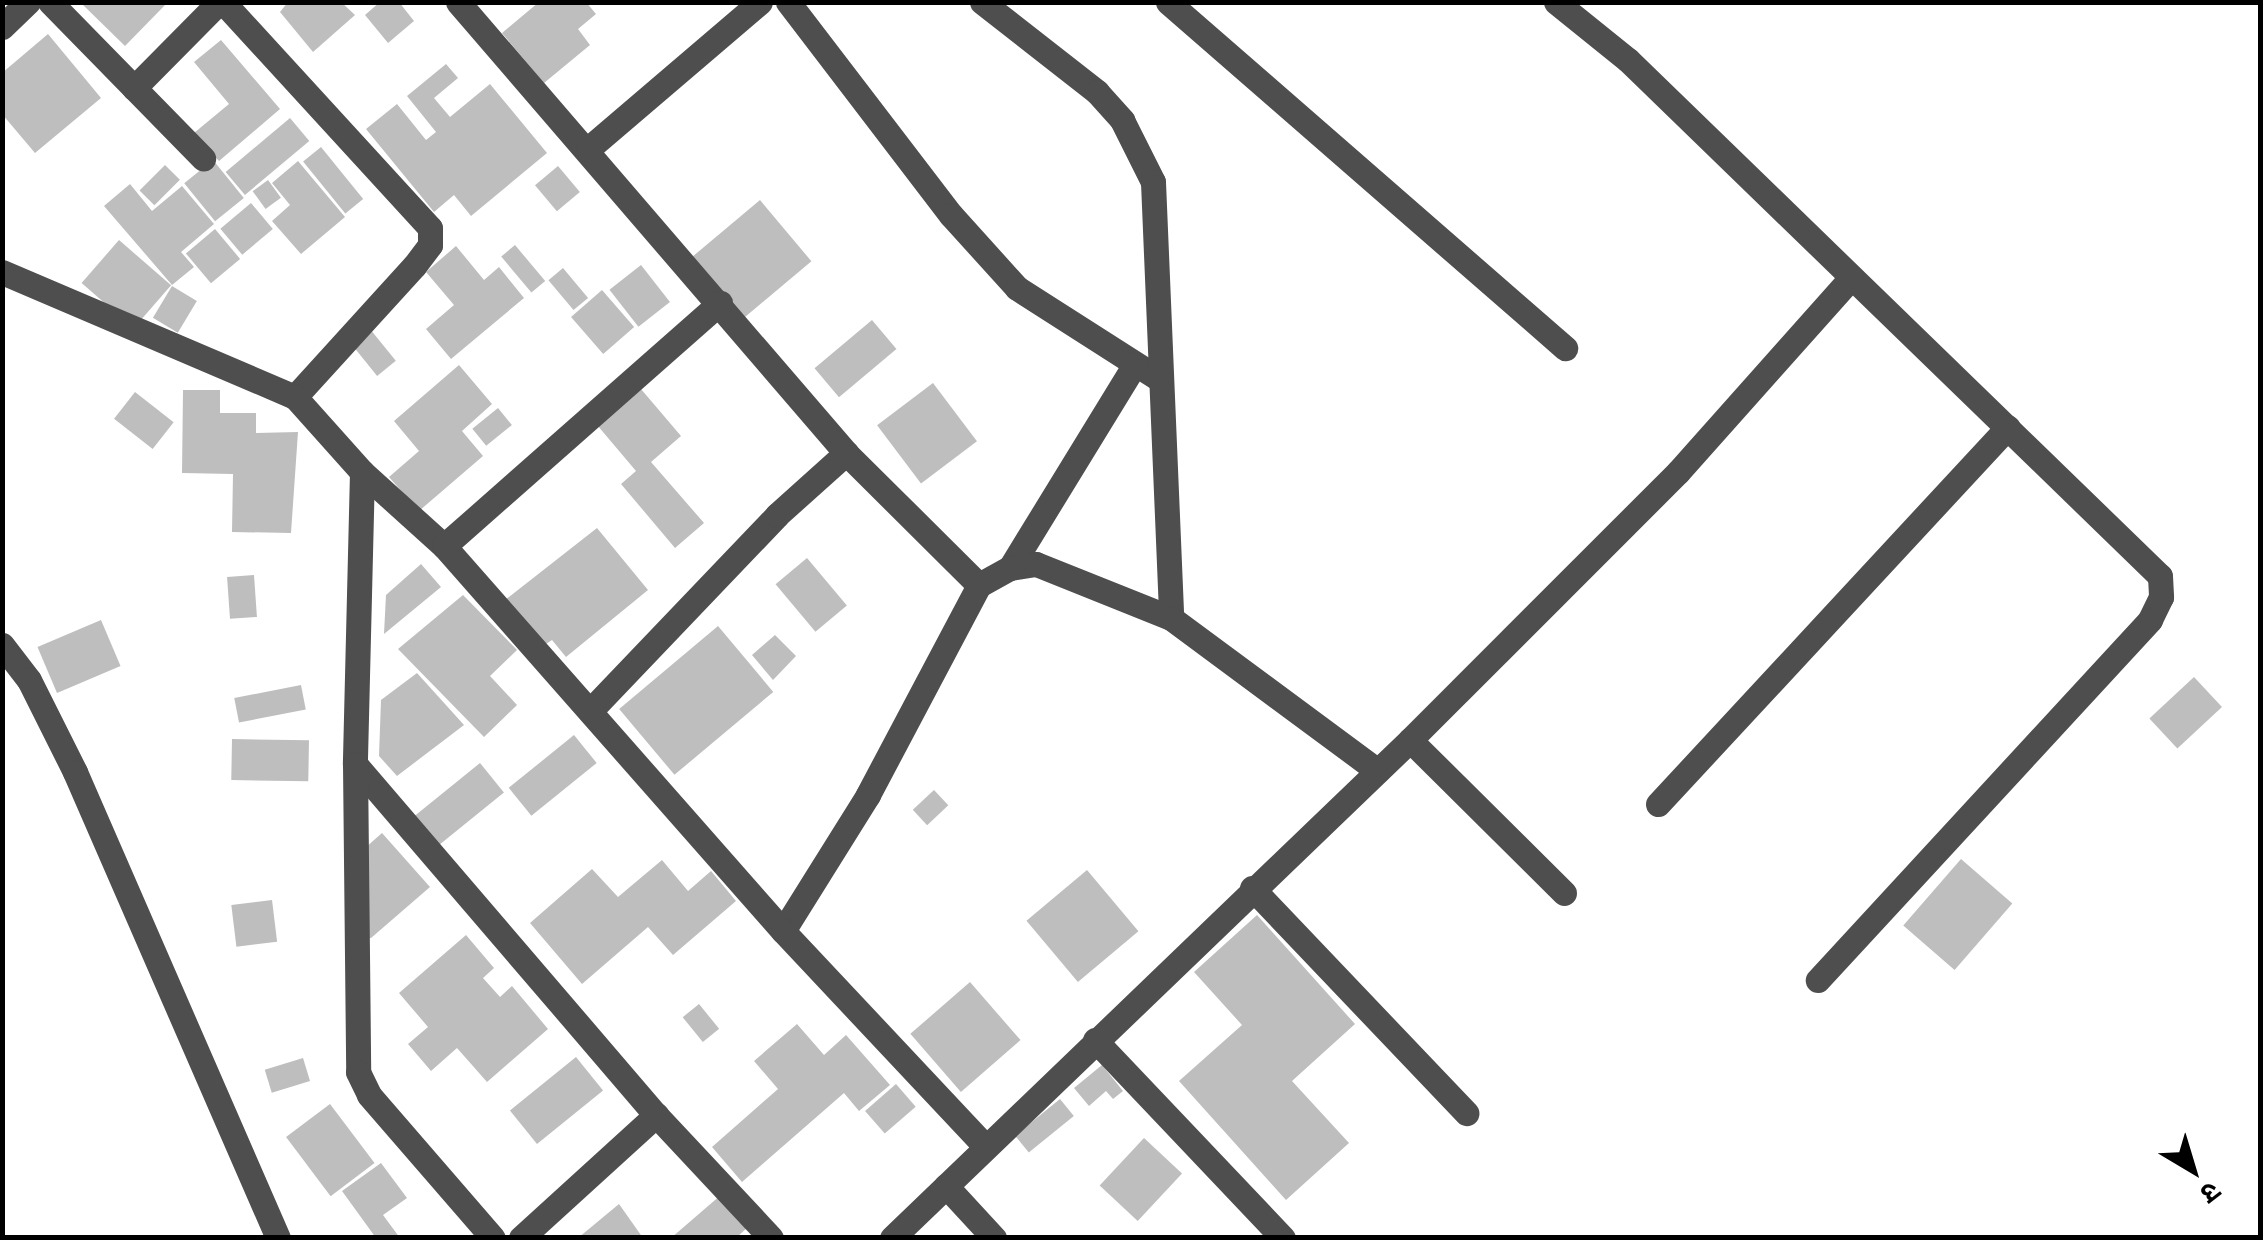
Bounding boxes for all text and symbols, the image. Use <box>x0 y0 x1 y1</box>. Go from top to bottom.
north arrow <box>2143 1120 2243 1220</box>
text: उ <box>2195 1175 2228 1212</box>

